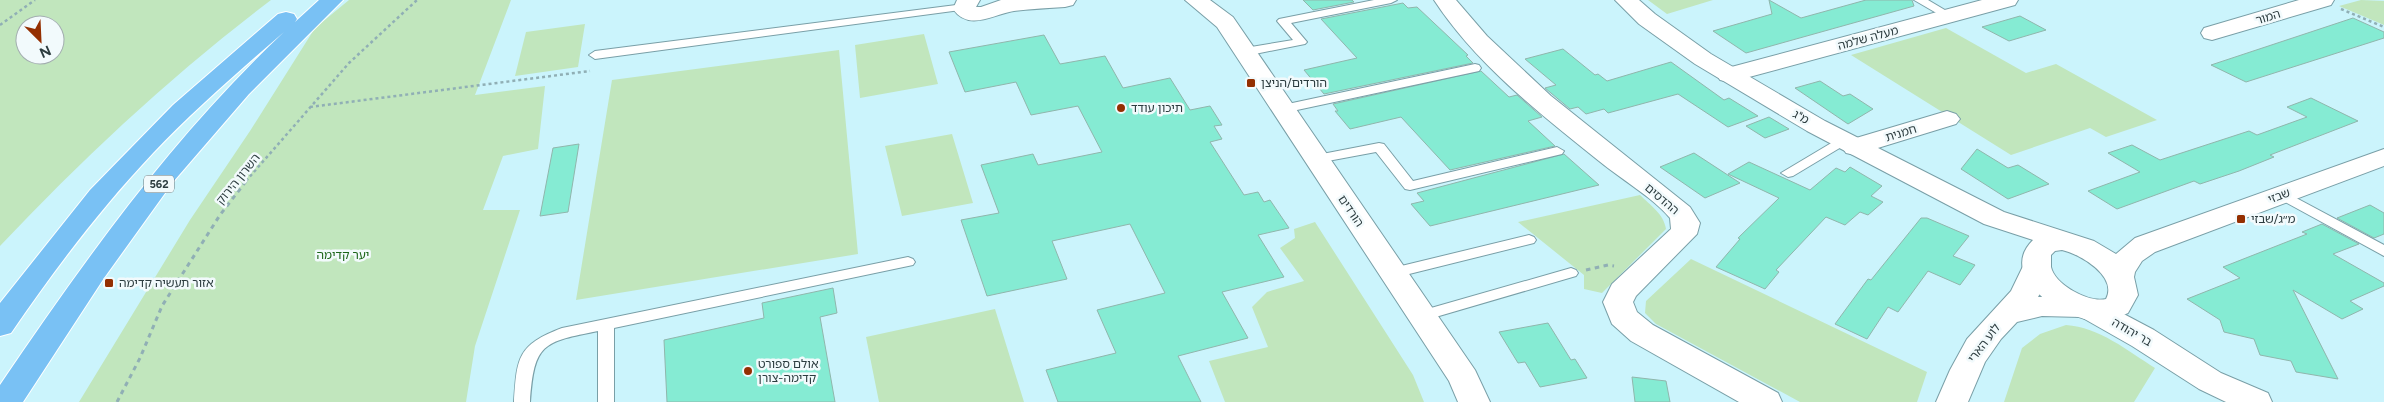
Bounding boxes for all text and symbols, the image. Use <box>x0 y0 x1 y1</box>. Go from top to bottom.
street label: המור <box>2254 7 2282 27</box>
north arrow <box>15 15 65 65</box>
street label: מעלה שלמה <box>1836 23 1900 53</box>
text: N <box>37 41 53 61</box>
place label: הורדים/הניצן <box>1261 76 1327 90</box>
marker: הורדים/הניצן <box>1245 77 1257 89</box>
place label: תיכון עודד <box>1131 101 1183 115</box>
marker: תיכון עודד <box>1115 102 1127 114</box>
street label: מ"ג <box>1791 107 1812 127</box>
street label: חמנית <box>1884 122 1918 144</box>
street label: השרון הירוק <box>213 151 263 207</box>
road number: 562 <box>144 175 174 192</box>
street label: ההדסים <box>1642 181 1682 217</box>
street label: שבזי <box>2266 186 2292 206</box>
street label: הורדים <box>1335 193 1367 229</box>
place label: מ״ג/שבזי <box>2251 212 2295 226</box>
marker: מ״ג/שבזי <box>2235 213 2247 225</box>
park label: יער קדימה <box>317 248 369 262</box>
place label: אזור תעשיה קדימה <box>119 276 214 290</box>
marker: אזור תעשיה קדימה <box>103 277 115 289</box>
street label: בר יהודה <box>2109 315 2155 349</box>
street label: לוע הארי <box>1965 321 2003 365</box>
place label: אולם ספורט קדימה-צורן <box>758 357 819 385</box>
marker: אולם ספורט קדימה-צורן <box>742 365 754 377</box>

